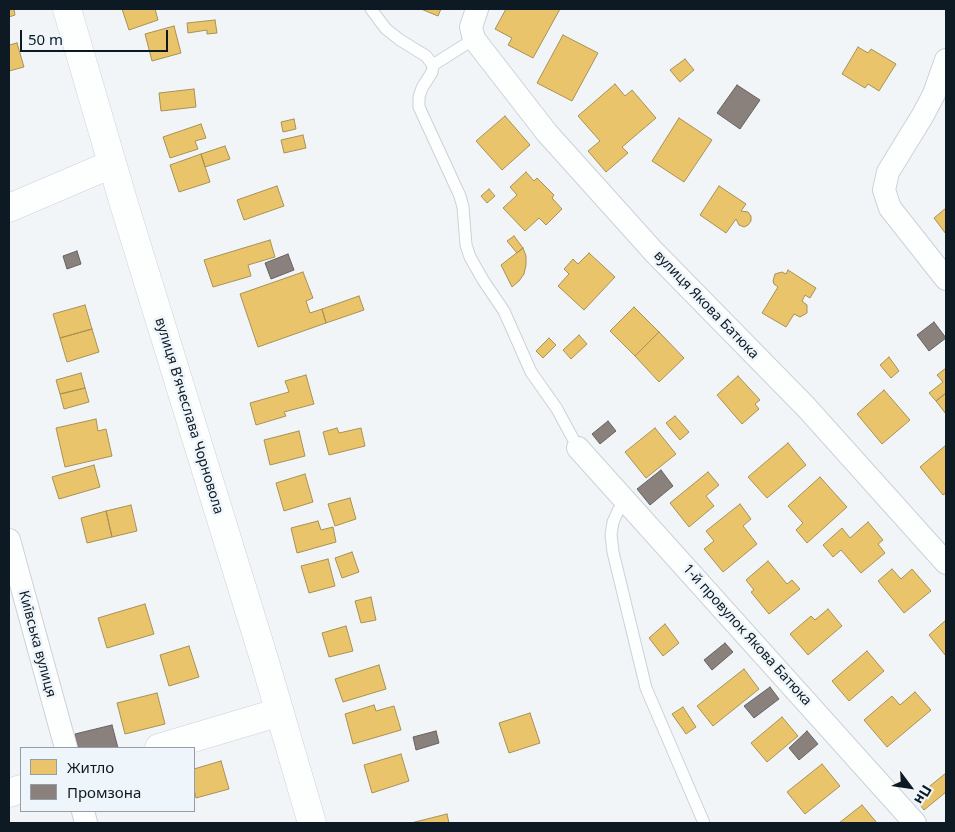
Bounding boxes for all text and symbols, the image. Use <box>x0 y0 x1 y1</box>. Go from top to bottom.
scale bar <box>22 20 170 52</box>
text: 50 m <box>28 29 63 49</box>
street label: вулиця Якова Батюка <box>650 247 762 363</box>
street label: вулиця Вʼячеслава Чорновола <box>151 316 227 516</box>
street label: 1-й провулок Якова Батюка <box>679 561 815 709</box>
street label: Київська вулиця <box>15 589 59 699</box>
legend <box>20 747 195 812</box>
text: Житло <box>67 757 114 777</box>
north arrow <box>885 762 935 812</box>
text: Промзона <box>67 782 141 802</box>
text: Пн <box>910 782 937 808</box>

